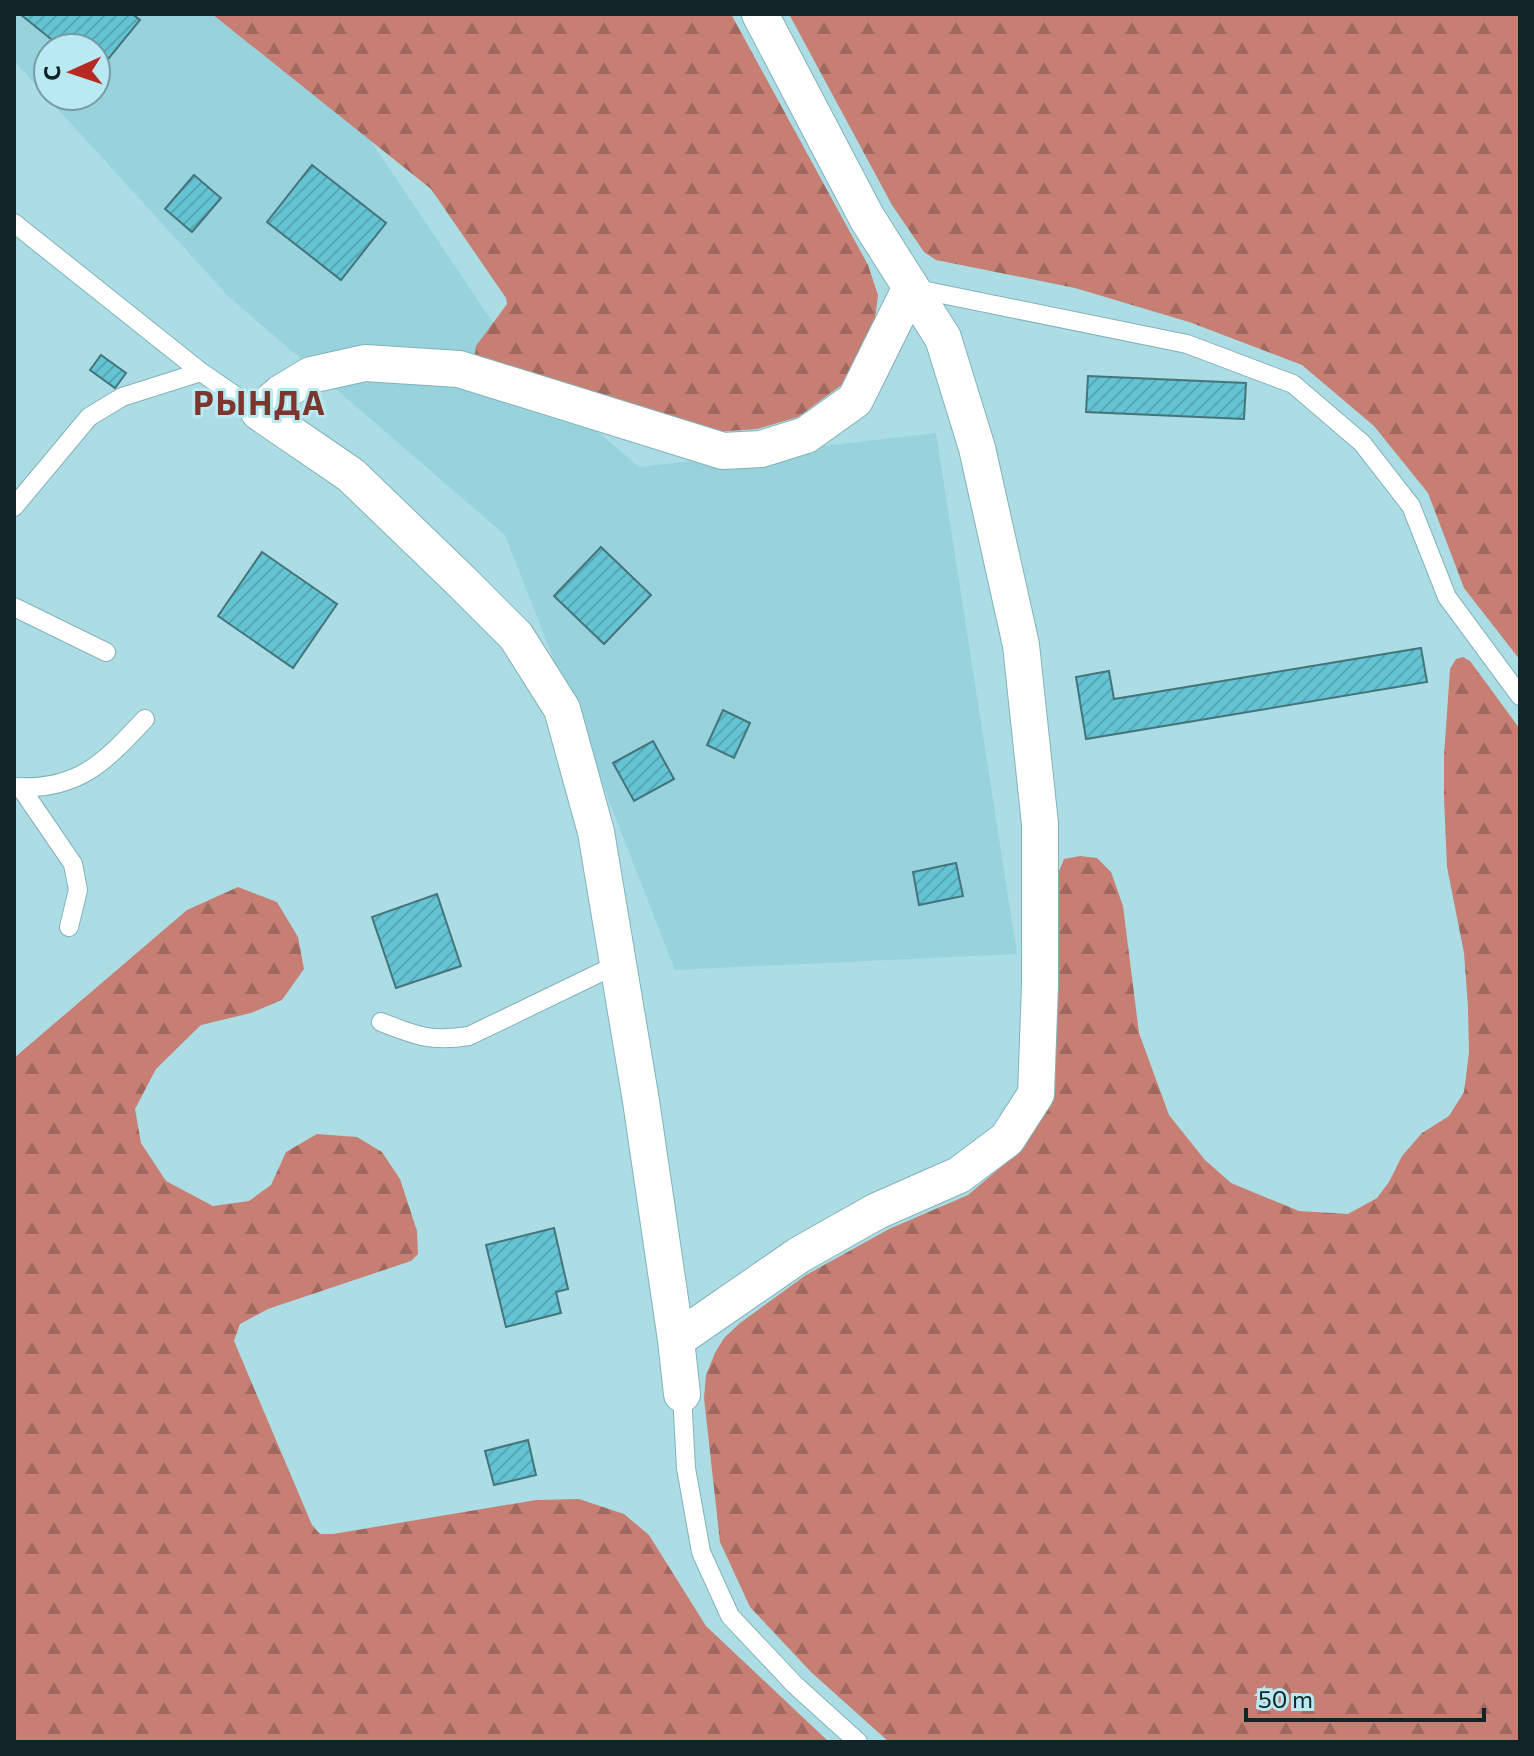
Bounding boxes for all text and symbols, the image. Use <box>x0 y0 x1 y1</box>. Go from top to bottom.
north arrow <box>32 32 112 112</box>
text: С <box>38 65 65 81</box>
district label: РЫНДА <box>193 382 327 422</box>
scale bar <box>1246 1672 1484 1722</box>
text: 50 m <box>1258 1684 1313 1713</box>

